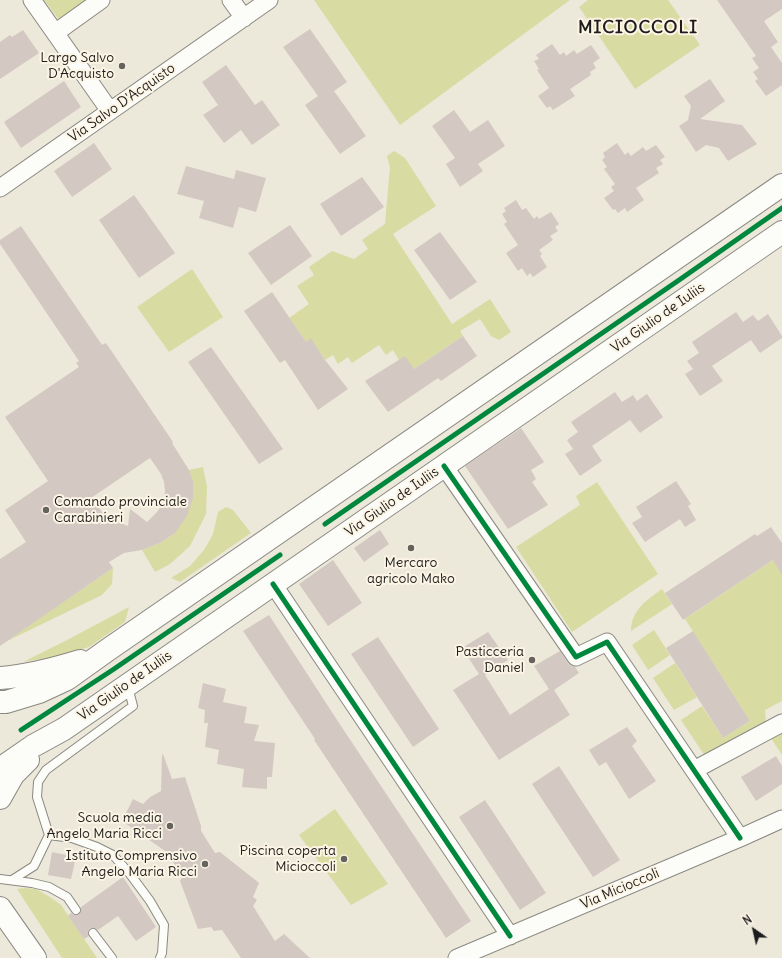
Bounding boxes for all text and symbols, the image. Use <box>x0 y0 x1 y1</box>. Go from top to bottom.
district label: MICIOCCOLI <box>578 17 698 39</box>
place label: Largo Salvo D'Acquisto <box>40 50 114 82</box>
street label: Via Salvo D'Acquisto <box>65 60 179 146</box>
marker: Largo Salvo D'Acquisto <box>117 61 127 71</box>
street label: Via Giulio de Iuliis <box>608 279 708 357</box>
street label: Via Giulio de Iuliis <box>342 463 442 541</box>
place label: Comando provinciale Carabinieri <box>54 494 187 526</box>
marker: Comando provinciale Carabinieri <box>41 505 51 515</box>
marker: Mercaro agricolo Mako <box>406 543 416 553</box>
place label: Mercaro agricolo Mako <box>367 555 455 588</box>
place label: Pasticceria Daniel <box>455 644 524 676</box>
street label: Via Giulio de Iuliis <box>75 647 175 725</box>
marker: Pasticceria Daniel <box>527 655 537 665</box>
place label: Scuola media Angelo Maria Ricci <box>46 810 162 842</box>
marker: Scuola media Angelo Maria Ricci <box>165 821 175 831</box>
place label: Piscina coperta Micioccoli <box>240 843 336 876</box>
place label: Istituto Comprensivo Angelo Maria Ricci <box>66 848 197 880</box>
marker: Piscina coperta Micioccoli <box>339 854 349 864</box>
marker: Istituto Comprensivo Angelo Maria Ricci <box>200 859 210 869</box>
street label: Via Micioccoli <box>578 865 662 913</box>
north arrow <box>734 910 774 950</box>
text: N <box>740 912 754 928</box>

